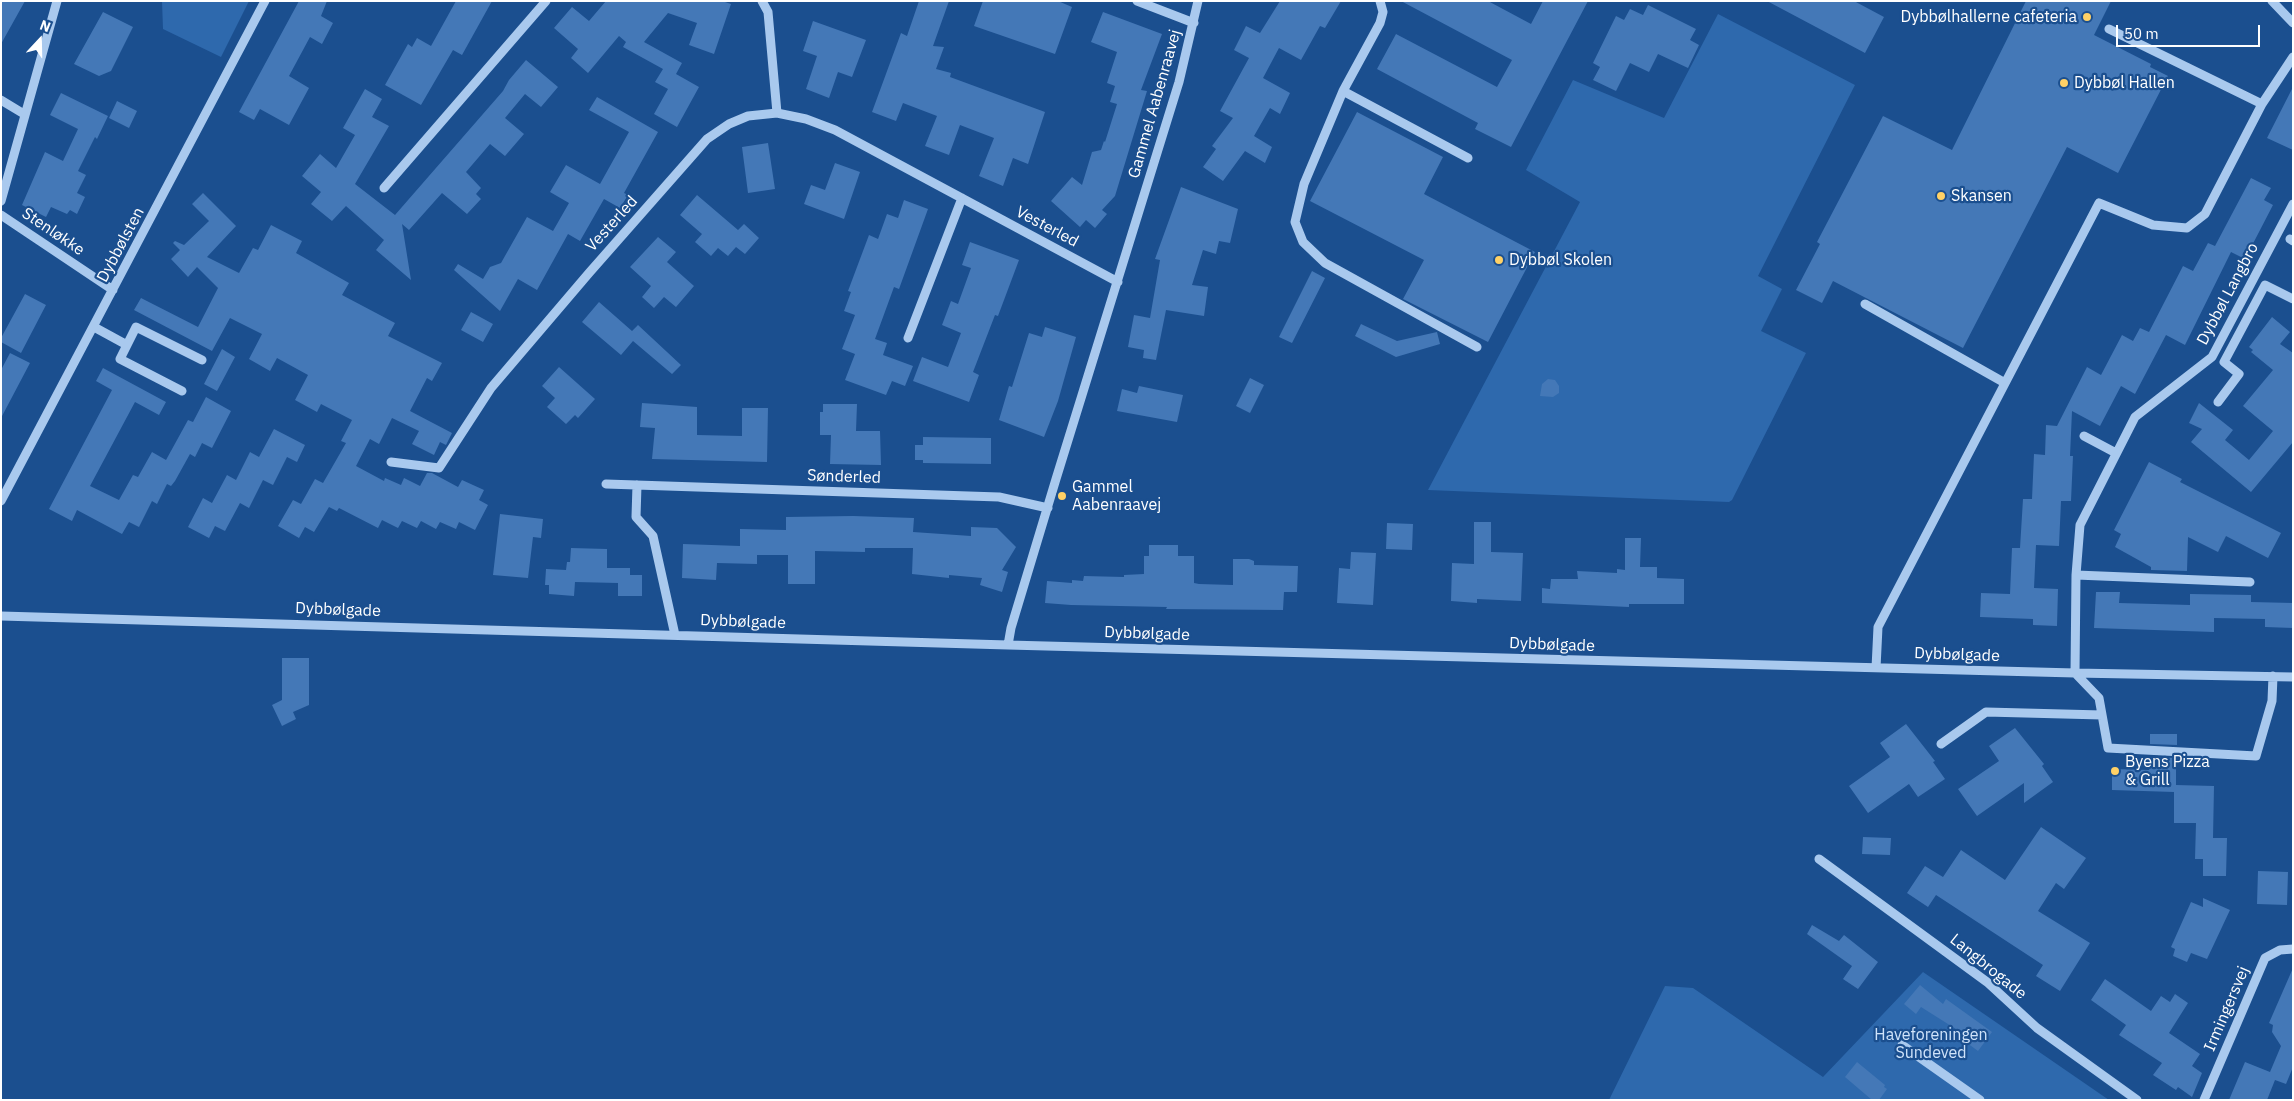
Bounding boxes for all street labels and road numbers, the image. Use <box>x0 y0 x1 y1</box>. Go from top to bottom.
street label: Gammel Aabenraavej <box>1125 27 1185 181</box>
street label: Vesterled <box>582 192 642 256</box>
street label: Vesterled <box>1012 202 1082 252</box>
street label: Stenløkke <box>18 204 88 260</box>
street label: Dybbølsten <box>93 204 149 286</box>
street label: Dybbøl Langbro <box>2193 240 2263 348</box>
street label: Sønderled <box>807 466 881 488</box>
street label: Dybbølgade <box>295 599 381 621</box>
street label: Dybbølgade <box>700 611 786 633</box>
street label: Dybbølgade <box>1104 623 1190 645</box>
street label: Dybbølgade <box>1509 634 1595 656</box>
street label: Dybbølgade <box>1914 644 2000 666</box>
street label: Langbrogade <box>1946 930 2030 1004</box>
street label: Irmingersvej <box>2200 964 2254 1054</box>

